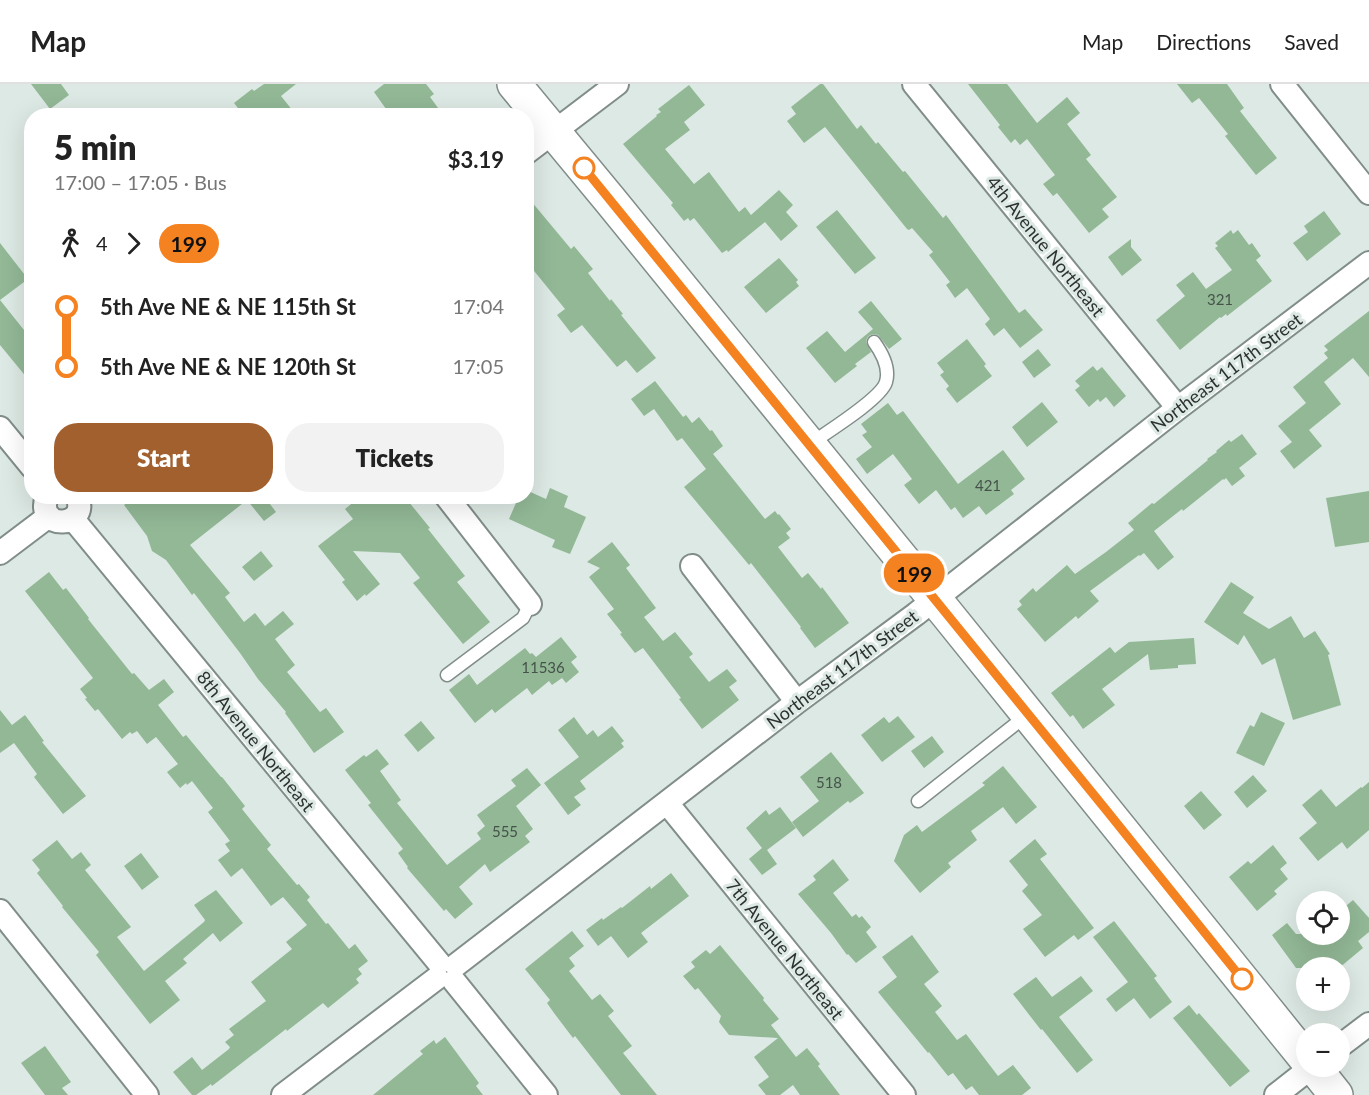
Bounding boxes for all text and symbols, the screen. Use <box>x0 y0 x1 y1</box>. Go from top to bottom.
text: Map <box>30 24 86 58</box>
text: Map <box>1082 29 1123 54</box>
text: Directions <box>1156 29 1251 54</box>
text: Saved <box>1284 29 1339 54</box>
text: 5 min <box>54 127 136 167</box>
text: $3.19 <box>448 146 504 173</box>
unlabelled marker <box>573 157 595 179</box>
text: 17:00 – 17:05 · Bus <box>54 170 227 194</box>
street label: 4th Avenue Northeast <box>983 171 1110 321</box>
icon: walk <box>54 227 87 260</box>
icon: forward <box>117 227 150 260</box>
text: 4 <box>96 231 108 255</box>
text: 199 <box>171 231 207 256</box>
house number: 321 <box>1207 290 1233 308</box>
text: 5th Ave NE & NE 115th St <box>100 293 356 320</box>
text: 17:04 <box>453 294 504 318</box>
street label: Northeast 117th Street <box>1146 308 1306 436</box>
text: 5th Ave NE & NE 120th St <box>100 353 356 380</box>
text: 17:05 <box>453 354 504 378</box>
button: Start <box>54 423 273 492</box>
button: Tickets <box>285 423 504 492</box>
house number: 421 <box>975 476 1001 494</box>
line badge: 199 <box>880 554 948 592</box>
text: 199 <box>896 561 932 586</box>
street label: Northeast 117th Street <box>762 605 922 733</box>
house number: 11536 <box>521 658 565 676</box>
street label: 8th Avenue Northeast <box>193 666 320 816</box>
house number: 518 <box>816 773 842 791</box>
house number: 555 <box>492 822 518 840</box>
street label: 7th Avenue Northeast <box>722 874 849 1024</box>
map controls <box>1296 891 1350 1077</box>
button: locate <box>1296 891 1350 945</box>
button: + <box>1296 957 1350 1011</box>
unlabelled marker <box>1231 968 1253 990</box>
button: − <box>1296 1023 1350 1077</box>

